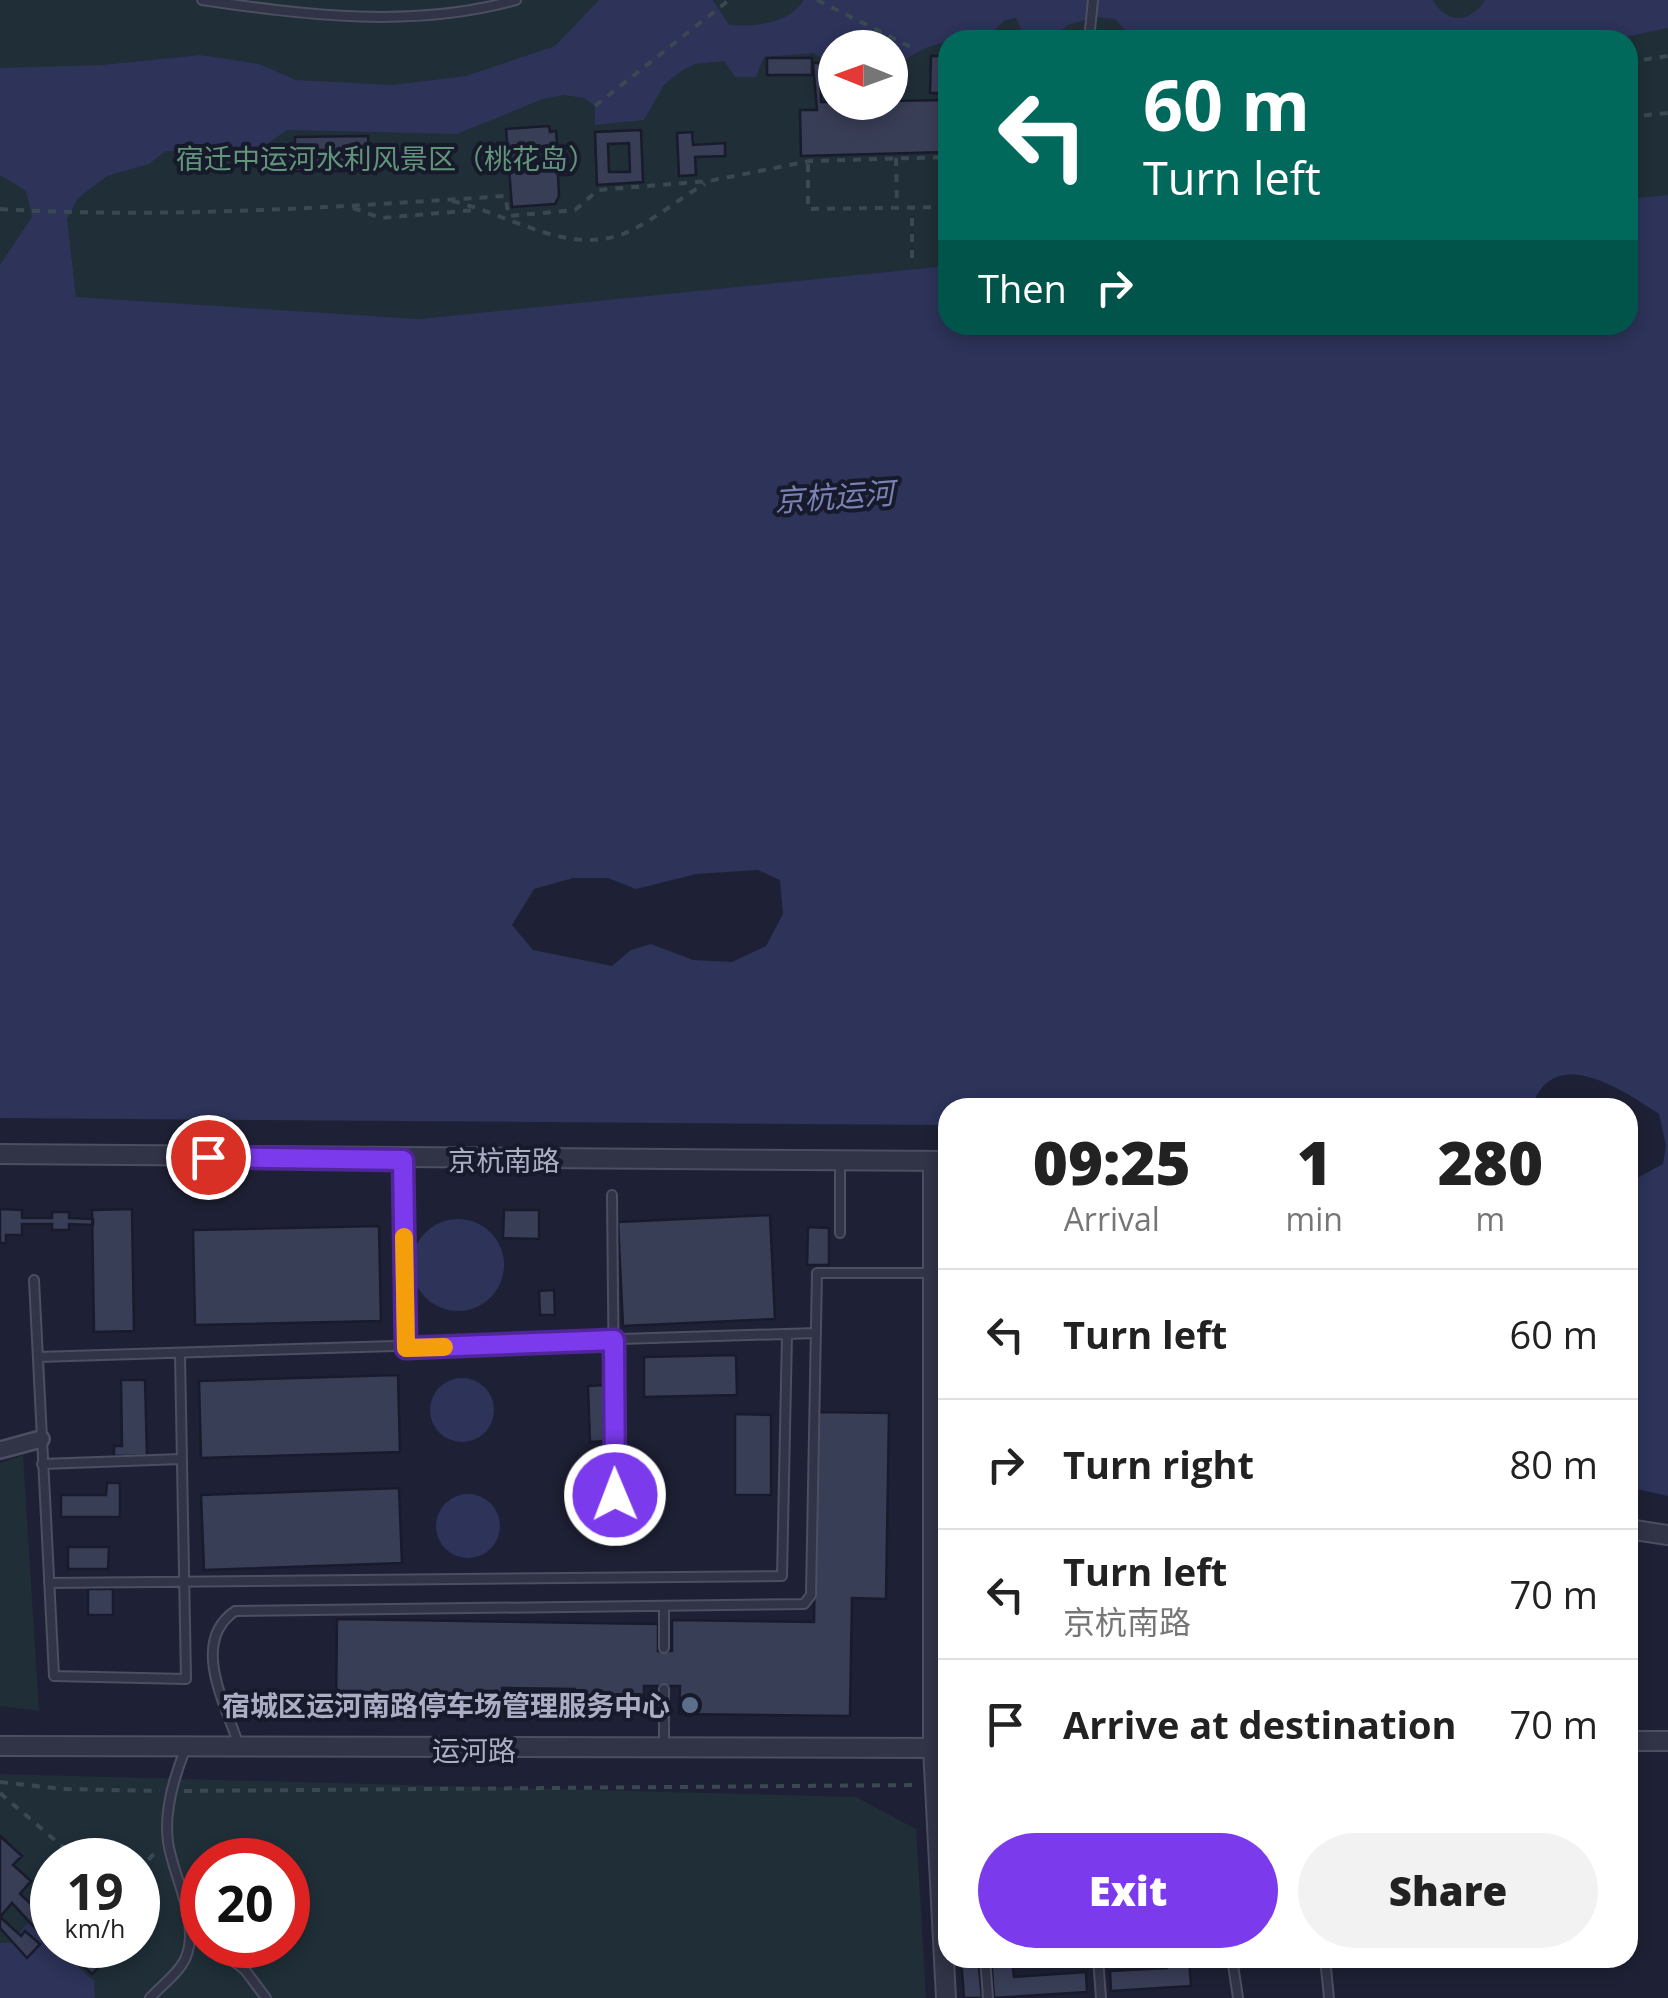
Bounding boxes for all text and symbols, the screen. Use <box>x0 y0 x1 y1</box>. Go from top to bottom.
north arrow <box>818 30 908 120</box>
map controls <box>818 30 908 120</box>
text: 60 m <box>1143 56 1310 152</box>
icon: left <box>978 70 1108 200</box>
park label: 宿迁中运河水利风景区（桃花岛） <box>176 139 596 177</box>
text: Turn left <box>1143 147 1321 208</box>
icon: right <box>1087 260 1142 315</box>
text: Then <box>978 262 1067 314</box>
water label: 京杭运河 <box>773 471 900 521</box>
pin <box>166 1115 251 1200</box>
text: 09:25 <box>1033 1121 1191 1203</box>
text: 1 <box>1297 1121 1332 1203</box>
text: 280 <box>1438 1121 1543 1203</box>
icon: arrive <box>181 1130 236 1185</box>
street label: 京杭南路 <box>448 1141 560 1179</box>
text: Arrival <box>1064 1197 1160 1240</box>
text: min <box>1286 1197 1343 1240</box>
text: m <box>1476 1197 1505 1240</box>
icon: left <box>978 1307 1033 1362</box>
text: Turn left <box>1063 1308 1227 1360</box>
text: 60 m <box>1509 1308 1598 1360</box>
icon: right <box>978 1437 1033 1492</box>
text: Turn right <box>1063 1438 1254 1490</box>
text: 80 m <box>1509 1438 1598 1490</box>
position arrow <box>563 1443 667 1547</box>
text: Turn left <box>1063 1545 1227 1597</box>
icon: left <box>978 1567 1033 1622</box>
text: 70 m <box>1509 1568 1598 1620</box>
text: 京杭南路 <box>1063 1600 1191 1643</box>
place label: 宿城区运河南路停车场管理服务中心 <box>222 1686 670 1724</box>
marker: 宿城区运河南路停车场管理服务中心 <box>679 1694 701 1716</box>
icon: arrive <box>978 1697 1033 1752</box>
text: Arrive at destination <box>1063 1698 1457 1750</box>
text: 70 m <box>1509 1698 1598 1750</box>
street label: 运河路 <box>432 1731 516 1769</box>
button: Exit <box>978 1833 1278 1948</box>
button: Share <box>1298 1833 1598 1948</box>
speed limit sign: 20 <box>180 1838 310 1968</box>
text: 19 <box>66 1857 124 1925</box>
text: km/h <box>65 1911 125 1945</box>

